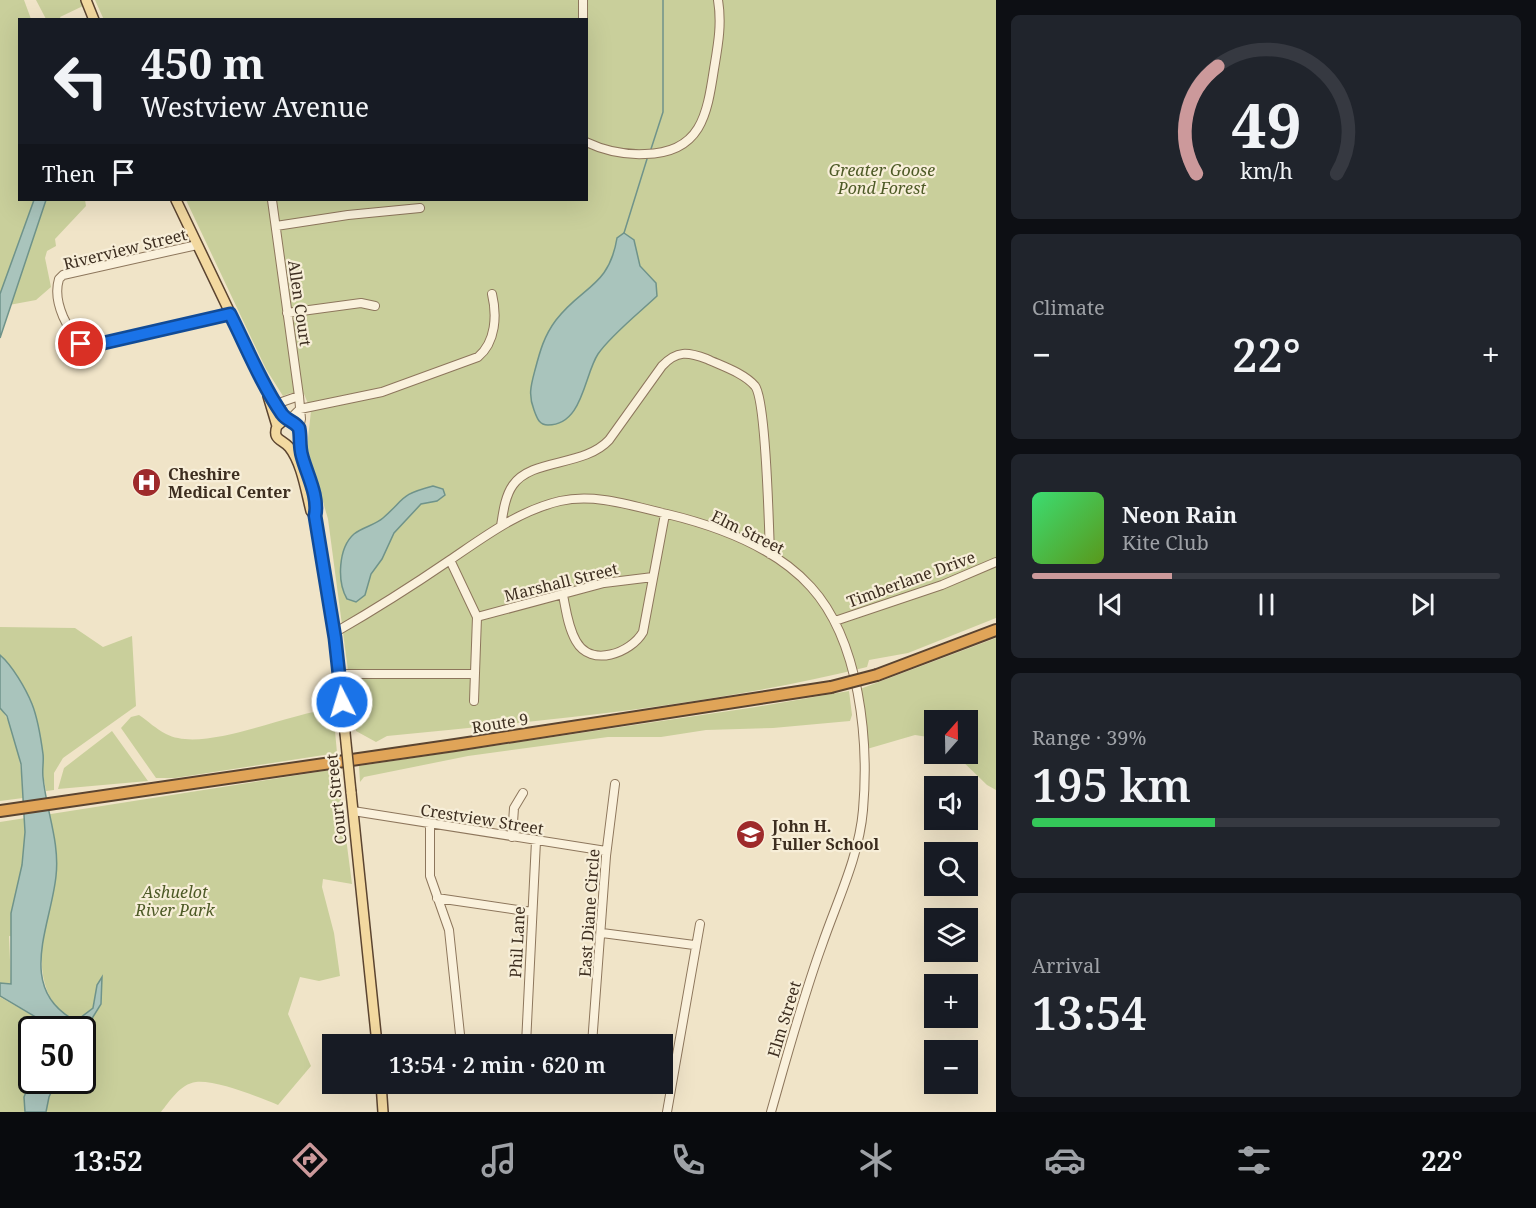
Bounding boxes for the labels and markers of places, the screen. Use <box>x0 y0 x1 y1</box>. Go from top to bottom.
pin <box>55 318 106 369</box>
place label: Cheshire Medical Center <box>168 463 291 503</box>
hospital icon: Cheshire Medical Center <box>131 467 163 499</box>
place label: John H. Fuller School <box>771 815 880 855</box>
school or university icon: John H. Fuller School <box>735 819 767 851</box>

